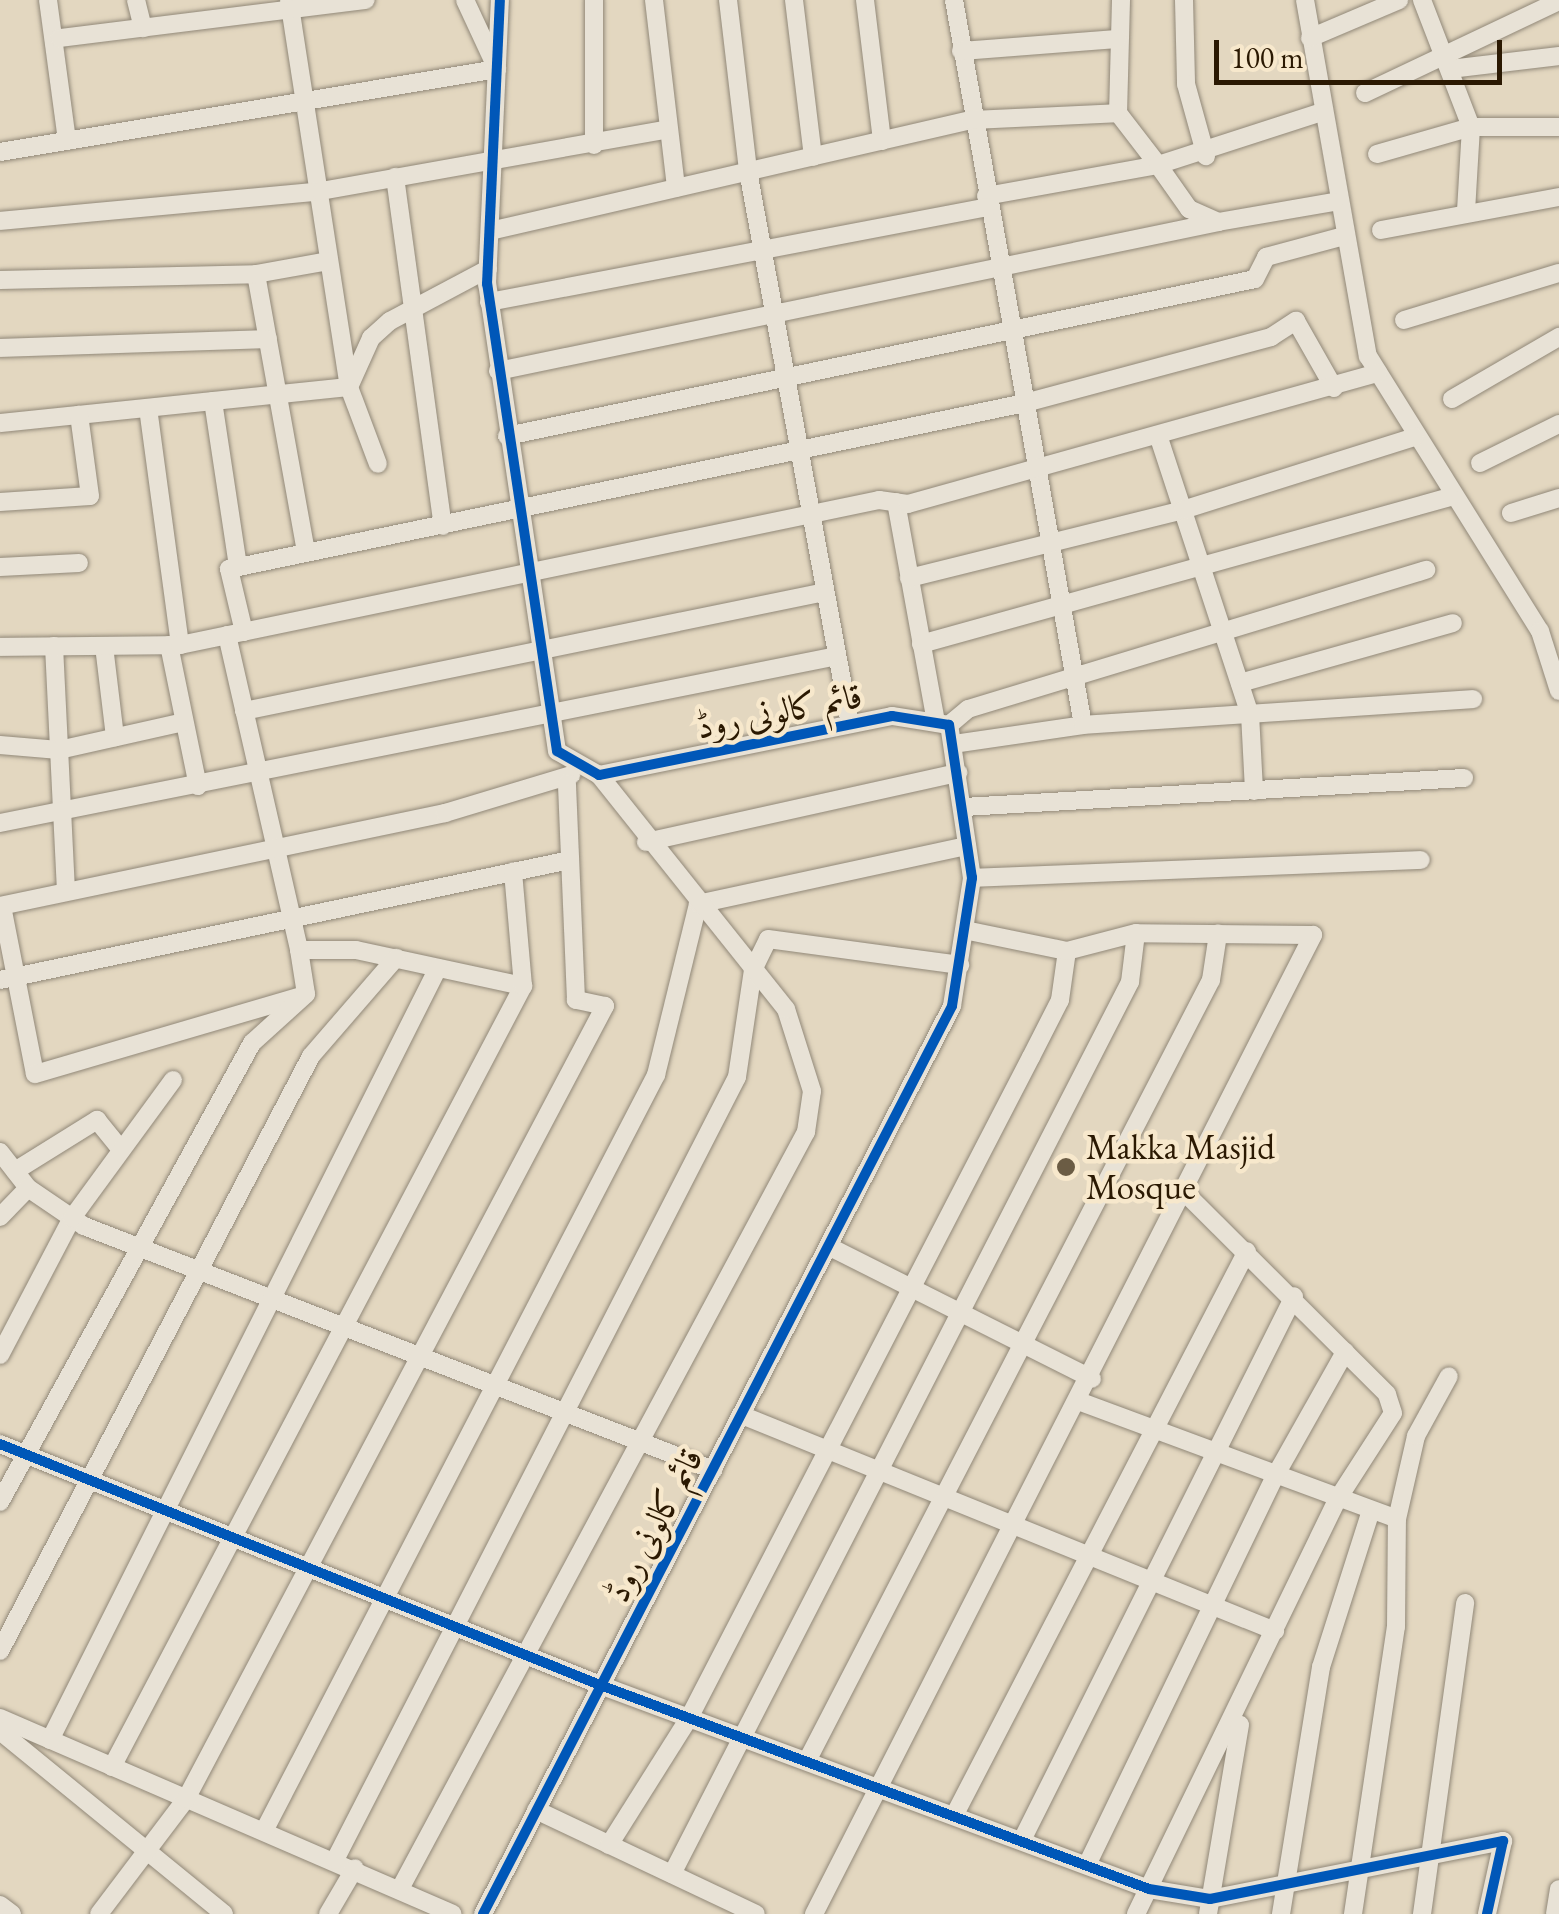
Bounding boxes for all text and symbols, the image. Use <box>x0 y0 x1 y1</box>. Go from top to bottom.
scale bar <box>1219 20 1506 82</box>
text: 100 m <box>1231 38 1304 77</box>
street label: قائم کالونی روڈ <box>693 674 865 748</box>
place label: Makka Masjid Mosque <box>1086 1126 1275 1208</box>
marker: Makka Masjid Mosque <box>1055 1156 1077 1178</box>
street label: قائم کالونی روڈ <box>596 1441 712 1609</box>

